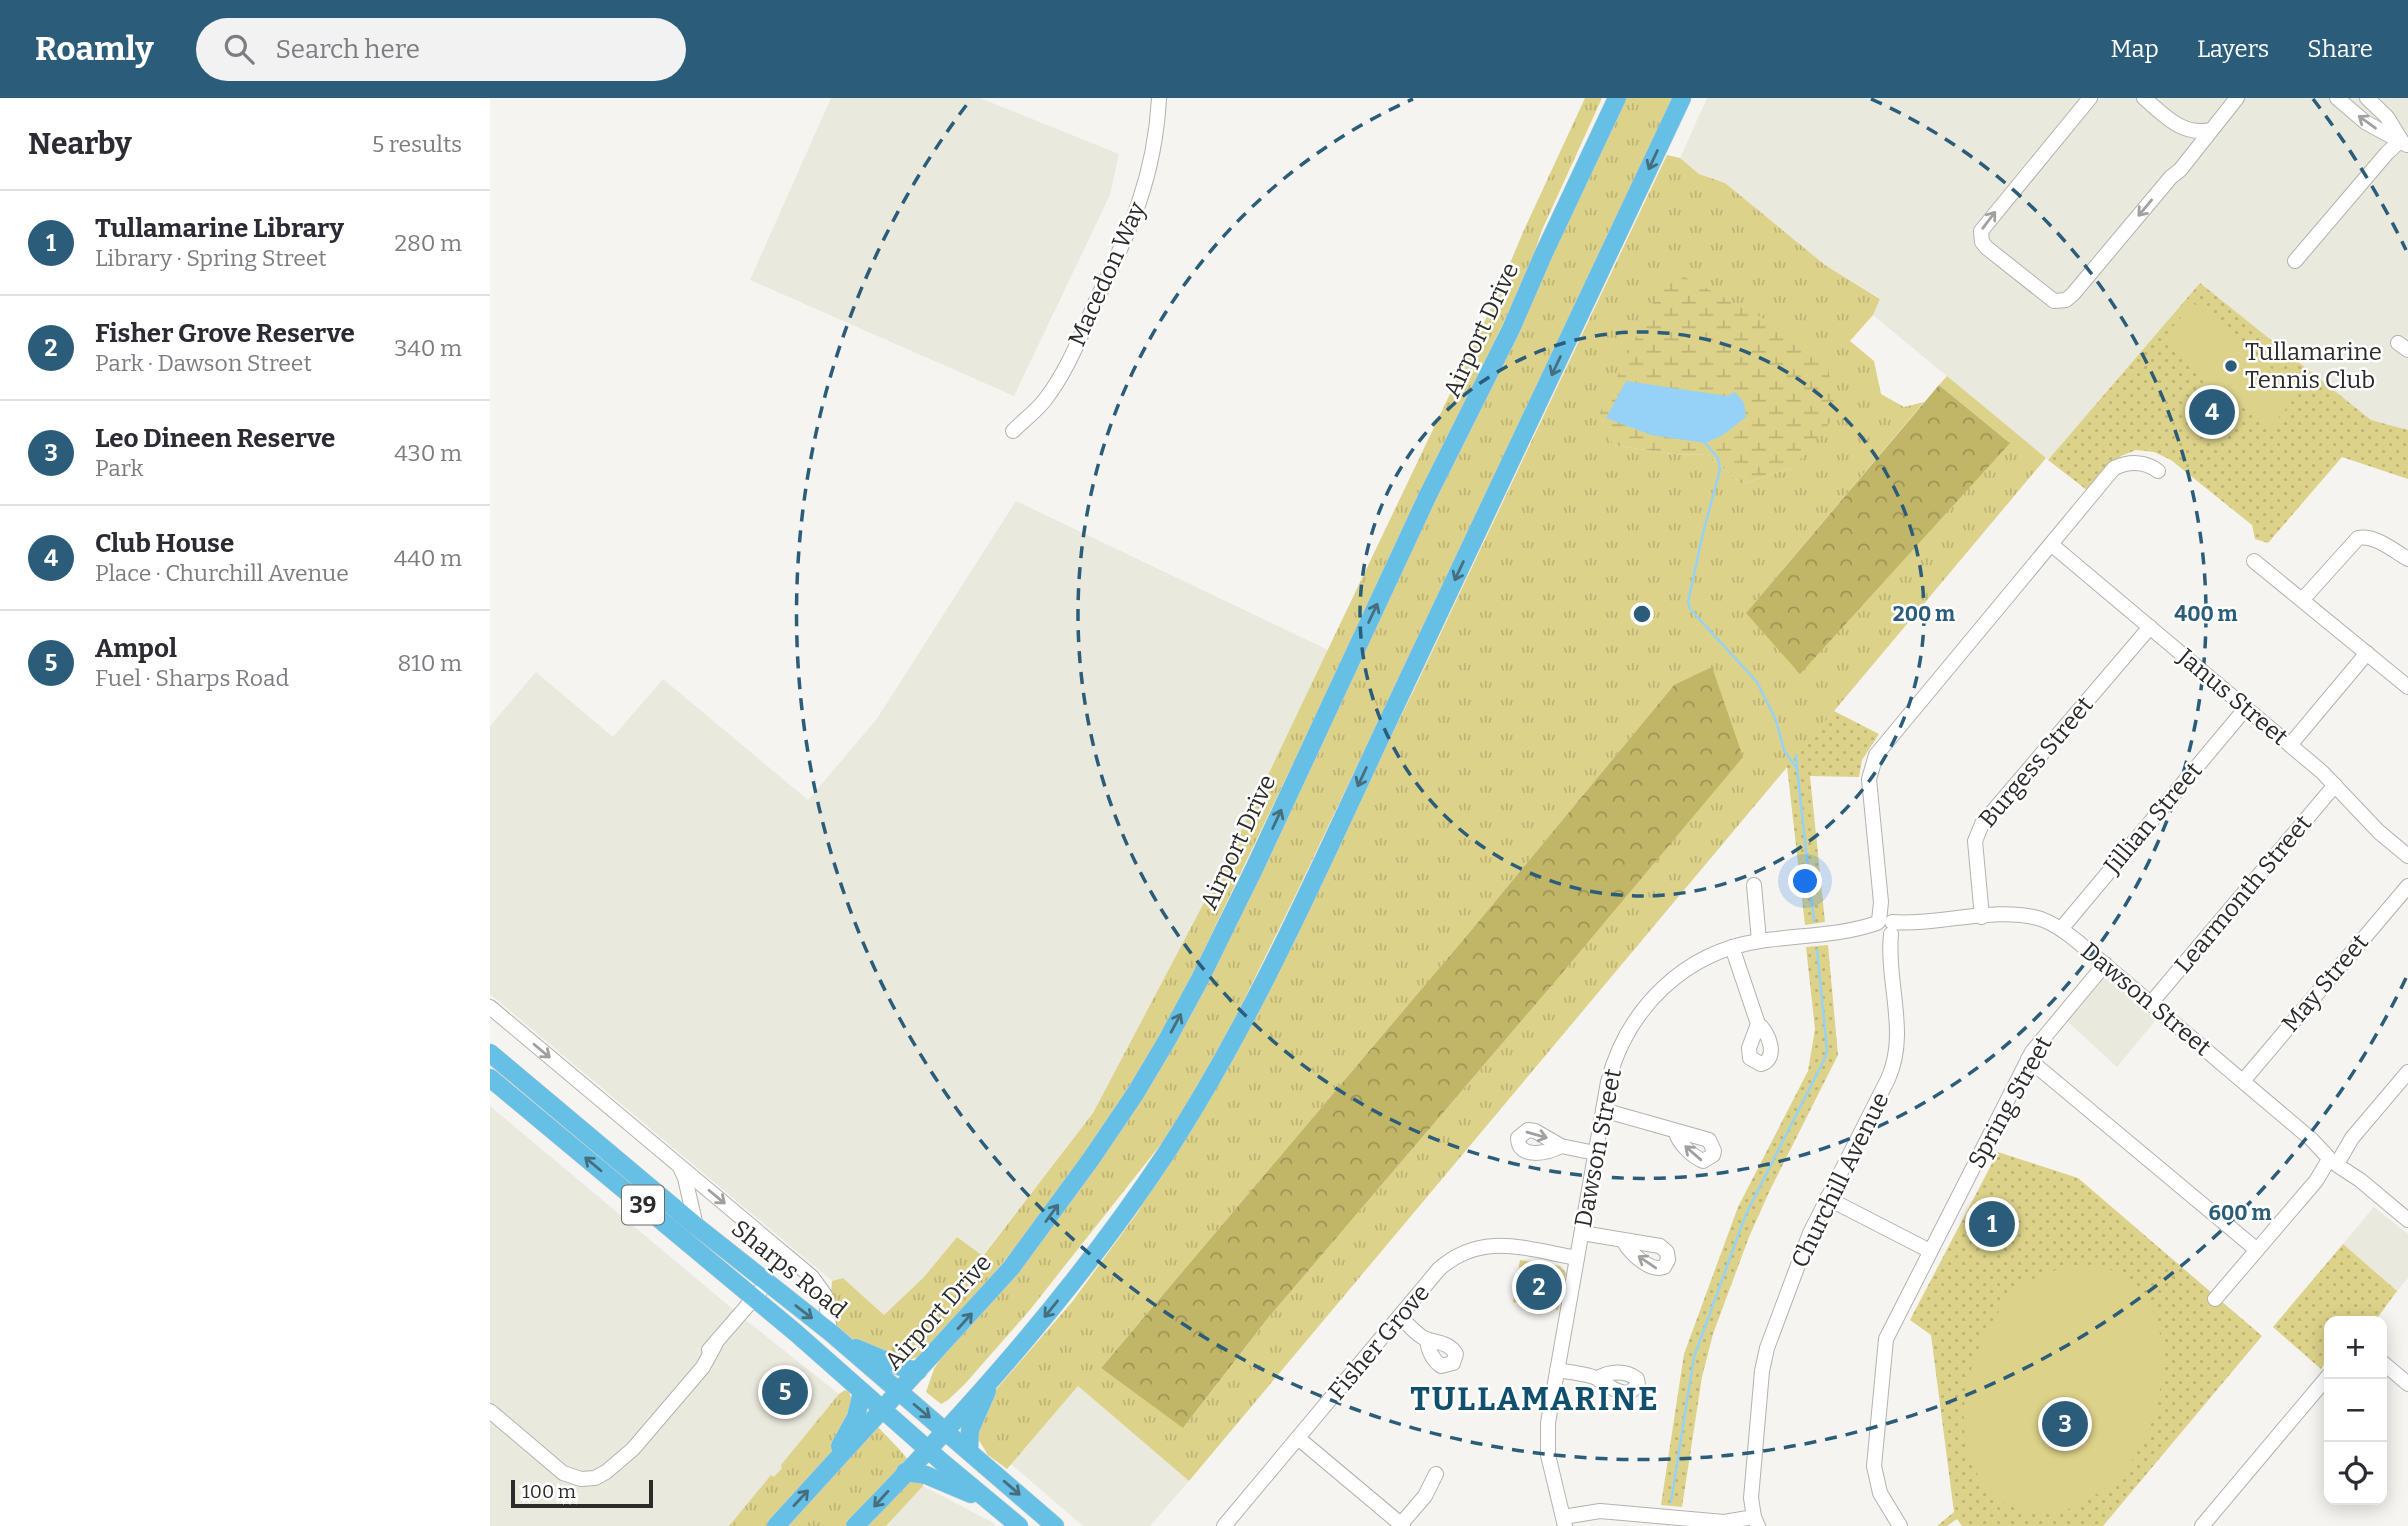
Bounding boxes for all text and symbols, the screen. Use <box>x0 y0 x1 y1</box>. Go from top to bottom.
search box <box>196 18 686 81</box>
text: Roamly <box>35 29 154 69</box>
icon: search <box>220 30 258 68</box>
text: Search here <box>276 34 420 65</box>
text: Map <box>2111 35 2159 63</box>
text: Layers <box>2197 35 2269 63</box>
text: Share <box>2307 35 2373 63</box>
one-way arrow <box>2358 115 2377 129</box>
text: Nearby <box>28 126 132 162</box>
text: 5 results <box>372 130 462 158</box>
one-way arrow <box>1645 149 1659 170</box>
street label: Macedon Way <box>1063 197 1151 350</box>
one-way arrow <box>2137 199 2153 217</box>
one-way arrow <box>1981 211 1996 230</box>
text: Tullamarine Library <box>95 213 344 244</box>
text: 1 <box>46 229 56 257</box>
text: 280 m <box>394 229 462 257</box>
text: Library · Spring Street <box>95 244 327 272</box>
street label: Airport Drive <box>1438 258 1524 402</box>
text: Fisher Grove Reserve <box>95 318 355 349</box>
text: 2 <box>45 334 57 362</box>
text: 340 m <box>394 334 462 362</box>
place label: Tullamarine Tennis Club <box>2245 338 2382 394</box>
text: Park · Dawson Street <box>95 349 312 377</box>
one-way arrow <box>1548 355 1561 376</box>
marker: Tullamarine Tennis Club <box>2223 358 2239 374</box>
pin: 4 <box>2189 386 2235 438</box>
text: Leo Dineen Reserve <box>95 423 335 454</box>
text: 3 <box>44 439 58 467</box>
text: 430 m <box>394 439 462 467</box>
text: Park <box>95 454 144 482</box>
text: Club House <box>95 528 234 559</box>
text: 4 <box>44 544 58 572</box>
text: 440 m <box>394 544 462 572</box>
text: Place · Churchill Avenue <box>95 559 349 587</box>
one-way arrow <box>1452 560 1465 582</box>
text: 200 m <box>1893 601 1955 627</box>
text: 400 m <box>2174 601 2238 627</box>
centre of rings <box>1630 602 1654 626</box>
one-way arrow <box>1367 603 1380 624</box>
text: Ampol <box>95 633 177 664</box>
street label: Janus Street <box>2172 642 2294 751</box>
text: 5 <box>45 649 57 677</box>
text: 810 m <box>398 649 462 677</box>
text: Fuel · Sharps Road <box>95 664 289 692</box>
street label: Burgess Street <box>1973 691 2099 833</box>
street label: Jillian Street <box>2098 756 2208 880</box>
one-way arrow <box>1355 766 1368 787</box>
street label: Airport Drive <box>1195 770 1281 914</box>
one-way arrow <box>1271 809 1284 830</box>
street label: Learmonth Street <box>2169 809 2317 979</box>
your location <box>1788 864 1822 898</box>
street label: May Street <box>2276 928 2374 1037</box>
street label: Dawson Street <box>2075 937 2217 1062</box>
one-way arrow <box>1170 1013 1183 1034</box>
street label: Spring Street <box>1962 1031 2058 1173</box>
one-way arrow <box>533 1043 551 1059</box>
street label: Dawson Street <box>1569 1066 1627 1230</box>
street label: Churchill Avenue <box>1785 1088 1895 1272</box>
one-way arrow <box>1526 1129 1548 1142</box>
one-way arrow <box>1684 1145 1702 1161</box>
one-way arrow <box>584 1156 602 1171</box>
road number: 39 <box>622 1186 664 1224</box>
one-way arrow <box>707 1189 725 1205</box>
pin: 1 <box>1969 1198 2015 1250</box>
text: 600 m <box>2209 1200 2271 1226</box>
one-way arrow <box>1045 1205 1060 1223</box>
street label: Sharps Road <box>726 1214 852 1324</box>
street label: Airport Drive <box>879 1249 997 1375</box>
one-way arrow <box>1638 1255 1657 1270</box>
pin: 2 <box>1516 1261 1562 1313</box>
street label: Fisher Grove <box>1323 1279 1435 1405</box>
one-way arrow <box>1044 1300 1059 1318</box>
one-way arrow <box>794 1304 813 1319</box>
one-way arrow <box>956 1313 973 1330</box>
map controls <box>2324 1316 2387 1505</box>
button: + <box>2324 1316 2387 1379</box>
pin: 5 <box>762 1366 808 1418</box>
button: − <box>2324 1379 2387 1442</box>
district label: TULLAMARINE <box>1410 1380 1660 1418</box>
pin: 3 <box>2042 1398 2088 1450</box>
one-way arrow <box>913 1403 931 1419</box>
button: locate <box>2324 1442 2387 1505</box>
scale bar <box>511 1477 653 1509</box>
text: 100 m <box>522 1480 576 1503</box>
one-way arrow <box>1003 1480 1021 1496</box>
one-way arrow <box>793 1489 809 1507</box>
one-way arrow <box>872 1490 889 1507</box>

